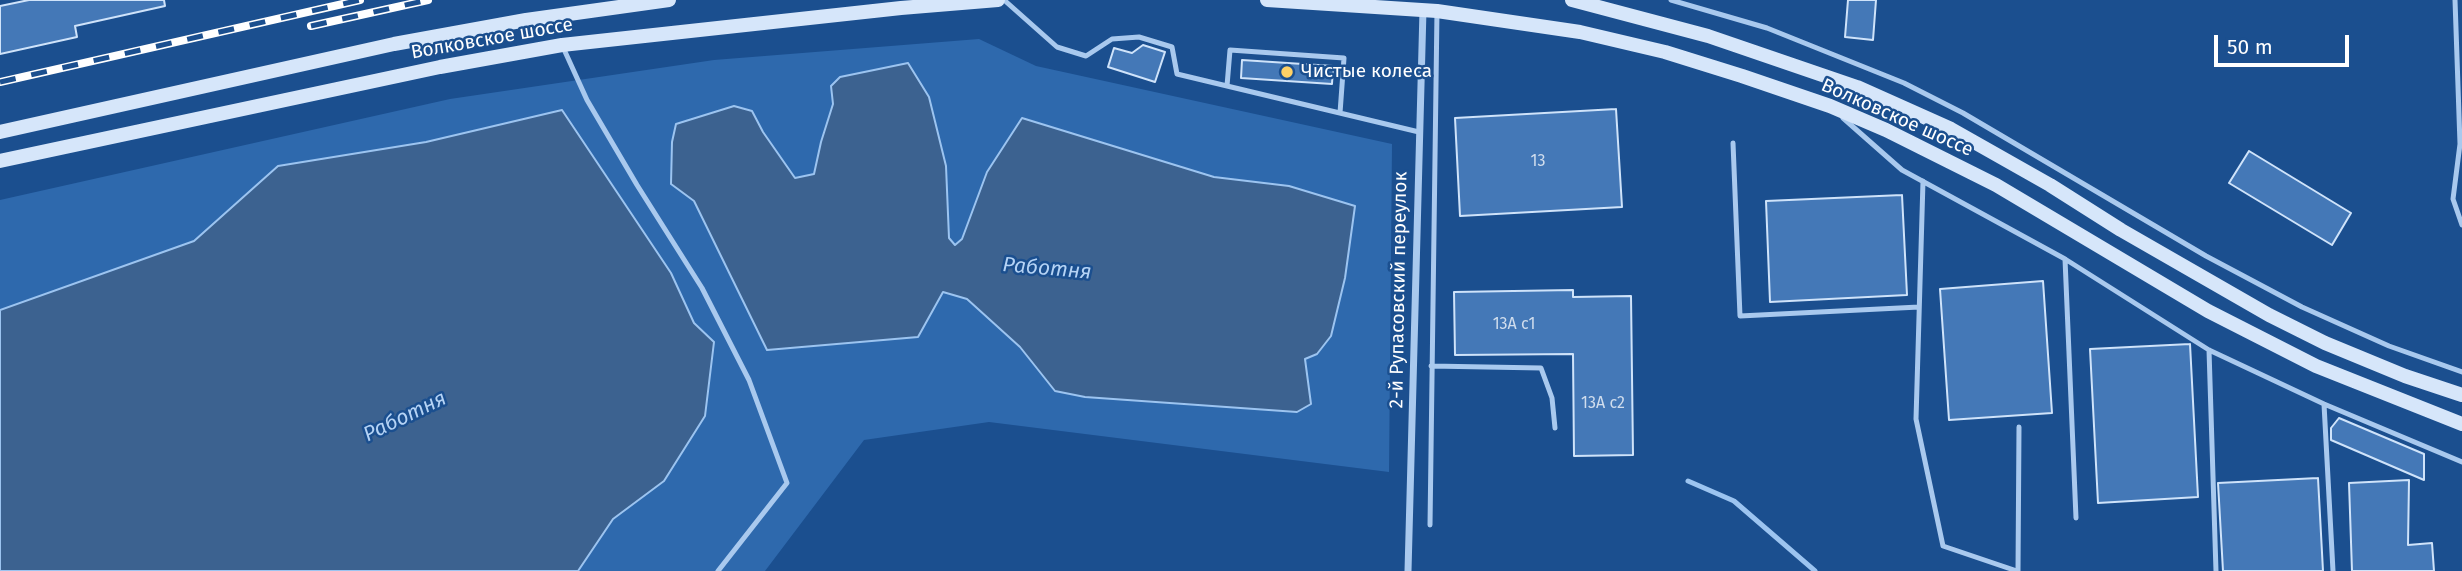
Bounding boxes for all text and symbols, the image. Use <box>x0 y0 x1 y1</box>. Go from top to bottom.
street label: Волковское шоссе <box>409 14 575 64</box>
scale bar <box>2217 21 2352 65</box>
text: 50 m <box>2227 34 2273 60</box>
place label: Чистые колеса <box>1301 61 1432 83</box>
marker: Чистые колеса <box>1279 64 1295 80</box>
street label: Волковское шоссе <box>1817 74 1977 162</box>
house number: 13 <box>1531 152 1545 172</box>
street label: 2-й Рупасовский переулок <box>1386 171 1412 409</box>
water label: Работня <box>1001 253 1093 285</box>
house number: 13А с1 <box>1493 315 1535 335</box>
water label: Работня <box>359 386 451 448</box>
house number: 13А с2 <box>1581 394 1625 414</box>

